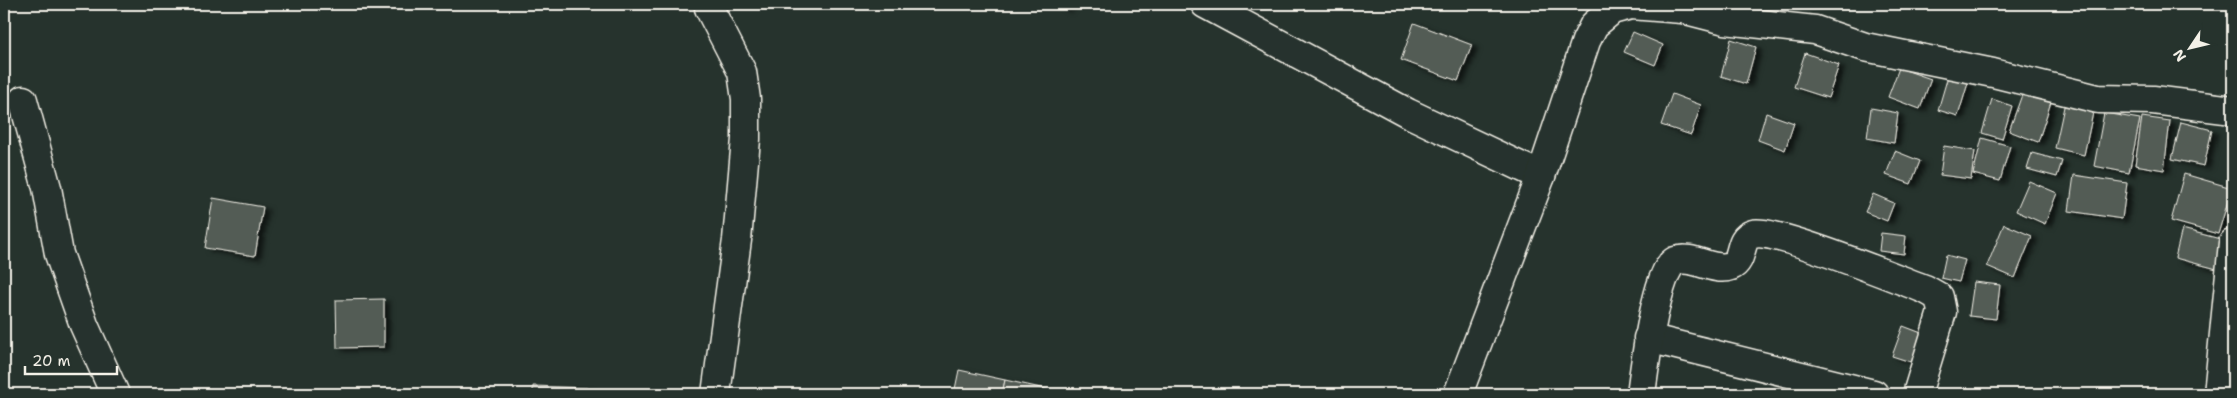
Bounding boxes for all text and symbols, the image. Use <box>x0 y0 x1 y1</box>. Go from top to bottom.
north arrow <box>2164 22 2214 72</box>
text: N <box>2169 46 2190 65</box>
scale bar <box>25 343 118 375</box>
text: 20 m <box>32 351 71 371</box>

